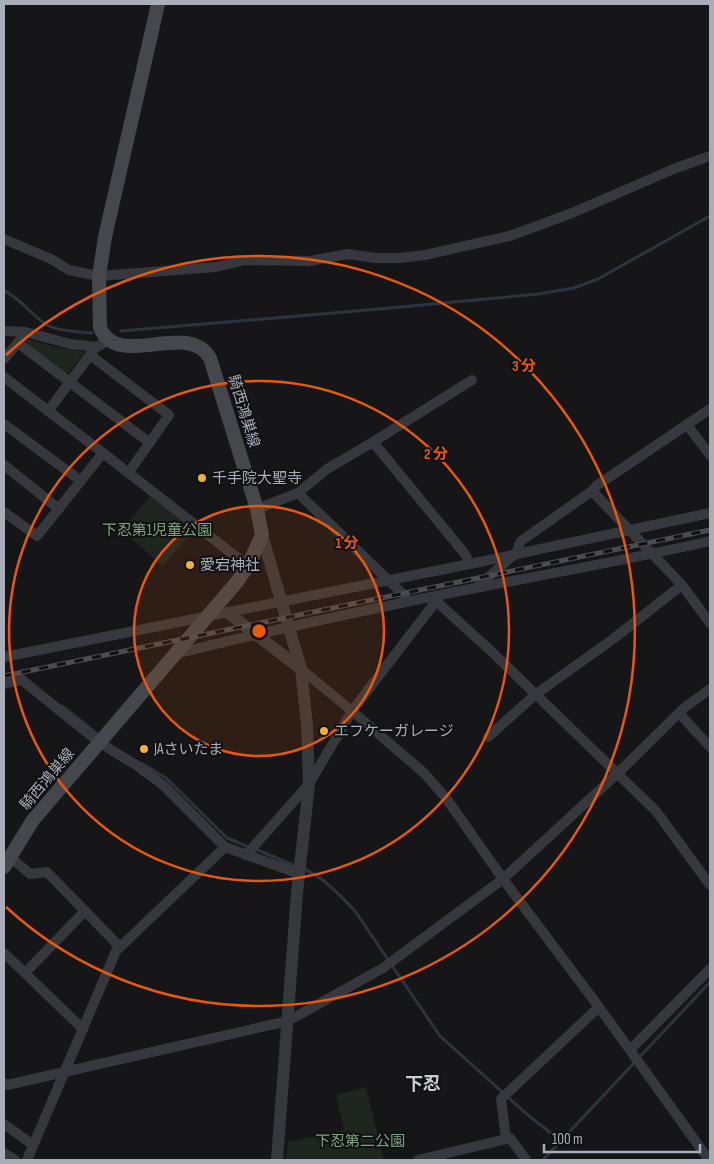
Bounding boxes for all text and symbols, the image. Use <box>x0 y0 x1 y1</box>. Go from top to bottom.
text: 3 分 <box>512 357 536 376</box>
street label: 騎西鴻巣線 <box>223 372 264 450</box>
text: 2 分 <box>424 445 448 464</box>
place label: 千手院大聖寺 <box>212 469 302 488</box>
marker: 千手院大聖寺 <box>196 472 208 484</box>
park label: 下忍第1児童公園 <box>102 521 212 540</box>
text: 1 分 <box>335 534 359 553</box>
place label: 愛宕神社 <box>200 556 260 575</box>
marker: 愛宕神社 <box>184 559 196 571</box>
centre of rings <box>250 622 268 640</box>
place label: エフケーガレージ <box>334 722 454 741</box>
marker: エフケーガレージ <box>318 725 330 737</box>
place label: JAさいたま <box>153 740 223 759</box>
marker: JAさいたま <box>138 743 150 755</box>
street label: 騎西鴻巣線 <box>16 744 79 814</box>
district label: 下忍 <box>405 1074 441 1095</box>
scale bar <box>544 1122 700 1154</box>
text: 100 m <box>552 1130 583 1149</box>
park label: 下忍第二公園 <box>315 1132 405 1151</box>

